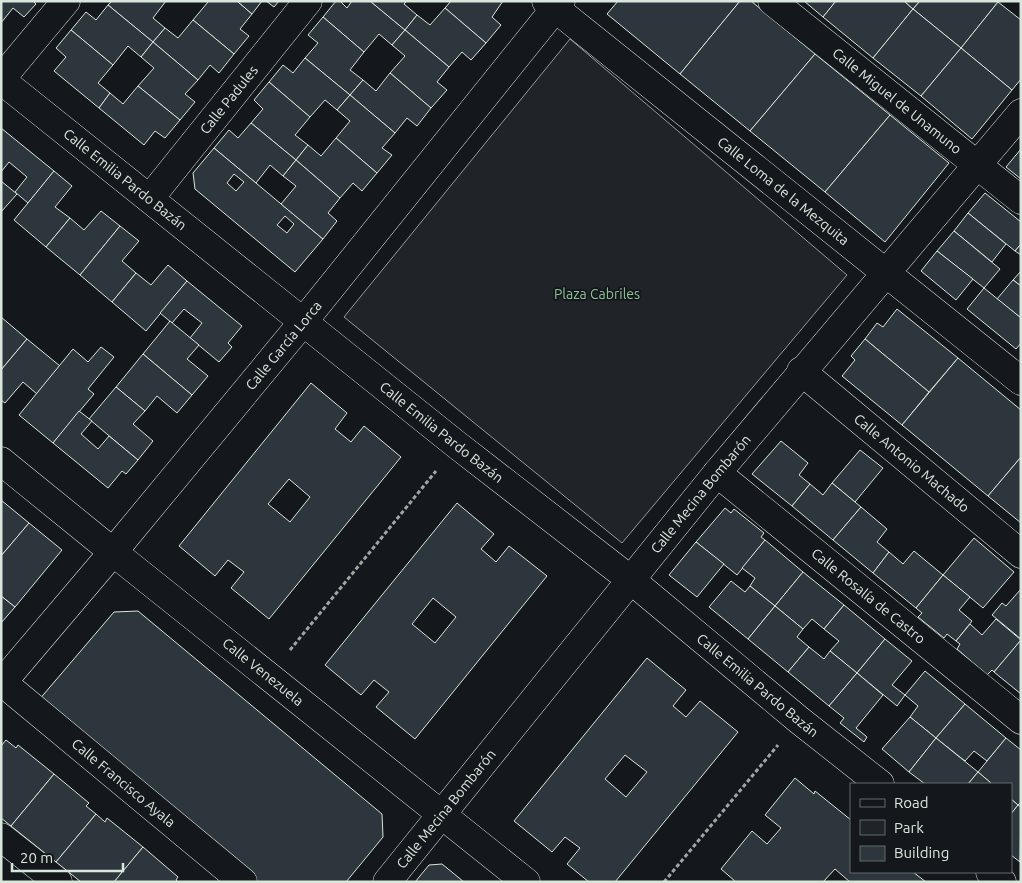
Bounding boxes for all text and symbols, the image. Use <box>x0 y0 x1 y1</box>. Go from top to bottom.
street label: Calle Miguel de Unamuno <box>829 45 965 157</box>
street label: Calle Padules <box>197 62 261 137</box>
street label: Calle Emilia Pardo Bazán <box>60 125 190 233</box>
street label: Calle Loma de la Mezquita <box>714 134 852 248</box>
park label: Plaza Cabriles <box>554 286 640 302</box>
street label: Calle García Lorca <box>242 298 325 393</box>
street label: Calle Emilia Pardo Bazán <box>377 378 506 486</box>
street label: Calle Antonio Machado <box>851 410 973 516</box>
street label: Calle Mecina Bombarón <box>648 431 754 556</box>
street label: Calle Rosalía de Castro <box>808 545 928 647</box>
street label: Calle Emilia Pardo Bazán <box>694 630 822 740</box>
street label: Calle Venezuela <box>219 635 307 709</box>
street label: Calle Francisco Ayala <box>69 735 179 830</box>
street label: Calle Mecina Bombarón <box>393 746 499 872</box>
legend <box>850 783 1012 873</box>
text: Road <box>894 794 929 811</box>
text: Park <box>894 819 924 836</box>
scale bar <box>12 840 124 872</box>
text: Building <box>894 844 949 861</box>
text: 20 m <box>20 849 53 866</box>

